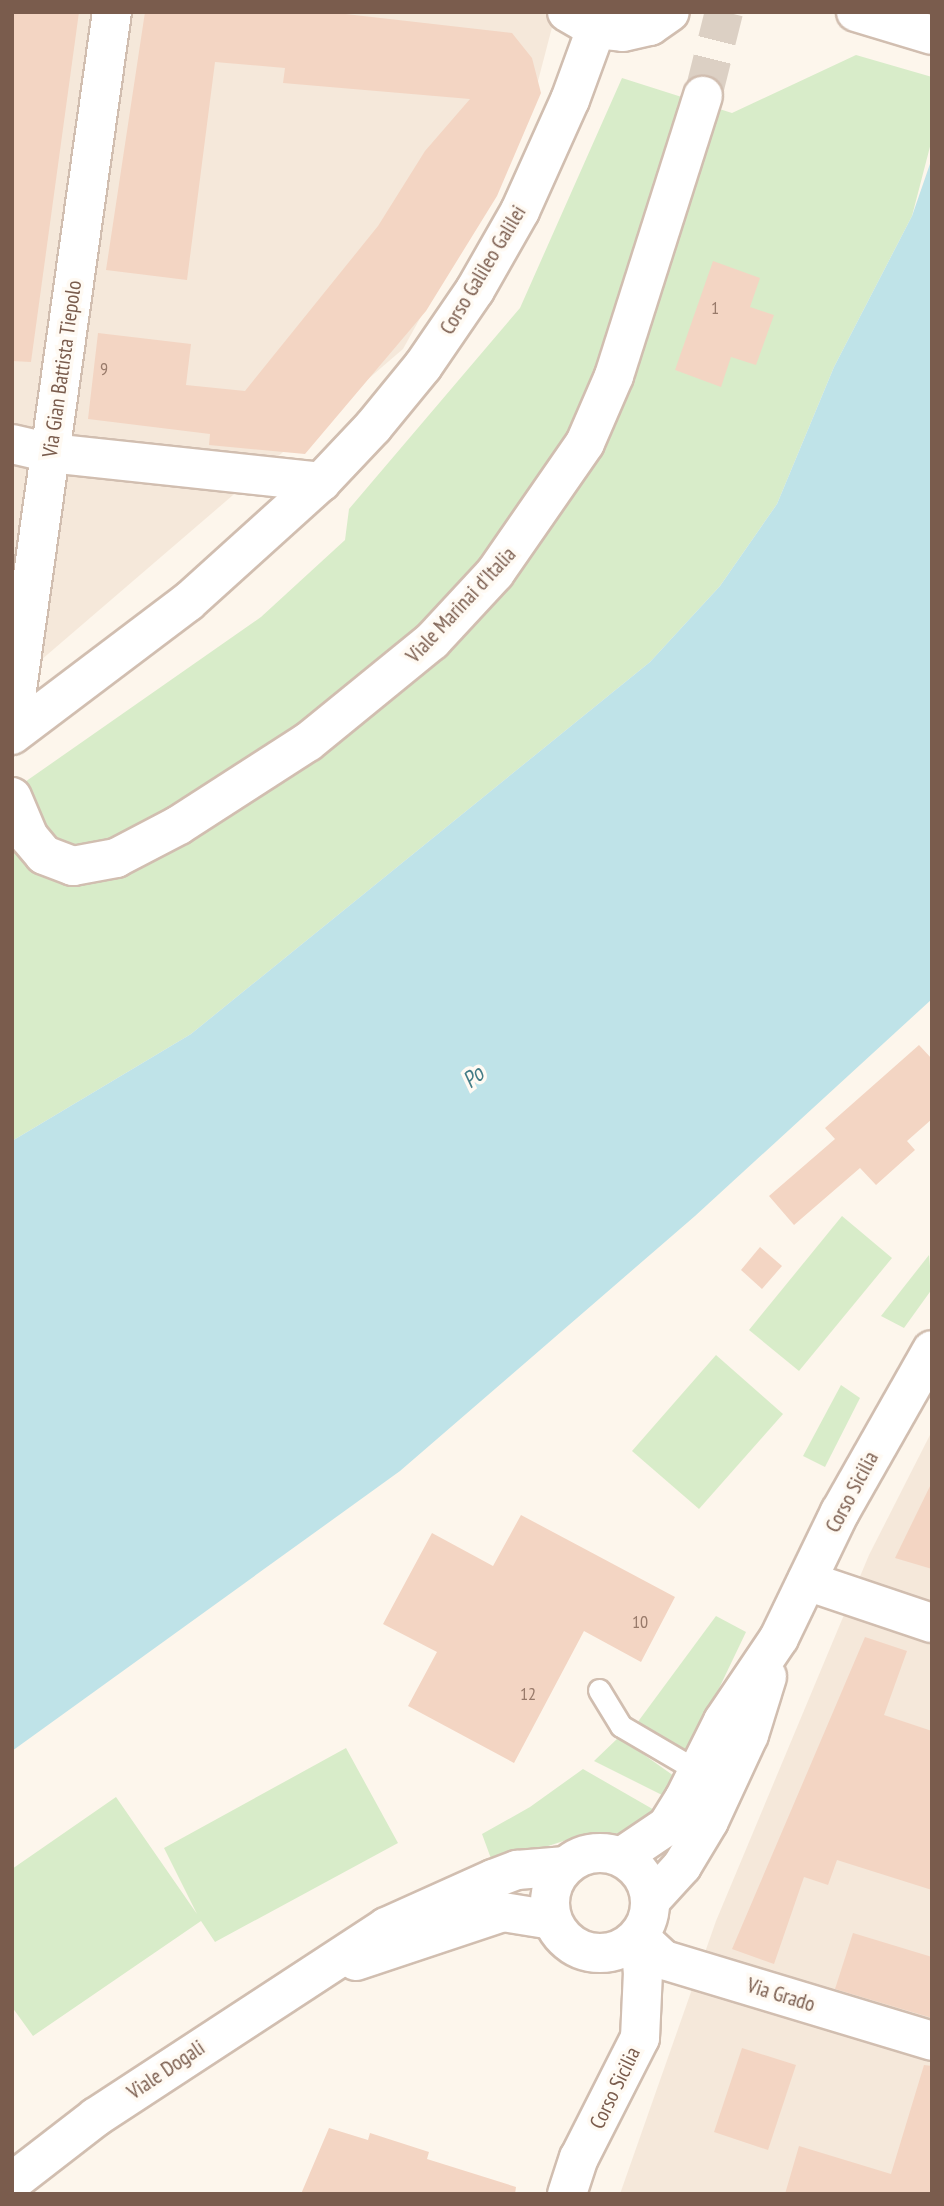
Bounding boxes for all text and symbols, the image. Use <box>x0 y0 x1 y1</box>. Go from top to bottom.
street label: Corso Galileo Galilei <box>435 201 531 339</box>
street label: Via Gian Battista Tiepolo <box>37 279 87 459</box>
house number: 1 <box>711 297 719 319</box>
house number: 9 <box>100 358 108 380</box>
street label: Viale Marinai d'Italia <box>401 542 521 668</box>
water label: Po <box>457 1060 489 1094</box>
street label: Corso Sicilia <box>820 1447 884 1537</box>
house number: 10 <box>632 1611 648 1633</box>
house number: 12 <box>520 1683 536 1705</box>
street label: Via Grado <box>744 1973 818 2017</box>
street label: Viale Dogali <box>123 2035 209 2105</box>
street label: Corso Sicilia <box>584 2043 646 2133</box>

